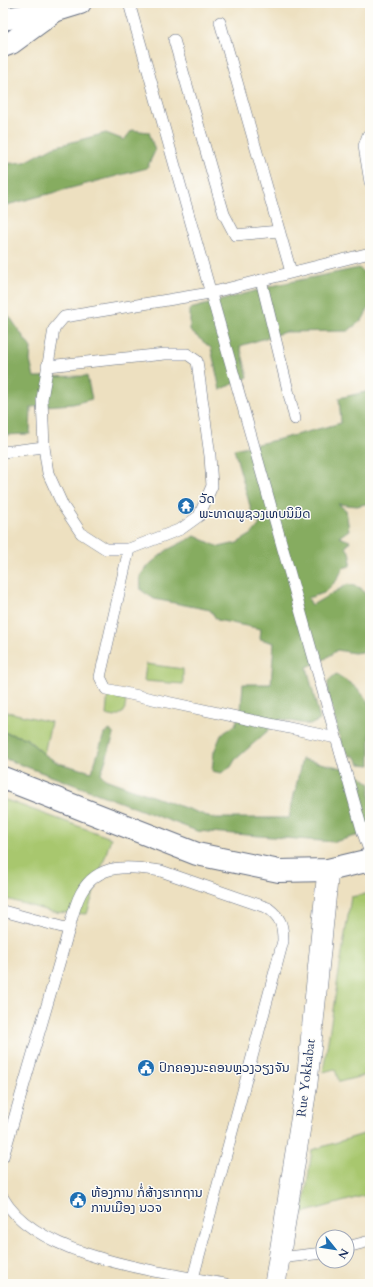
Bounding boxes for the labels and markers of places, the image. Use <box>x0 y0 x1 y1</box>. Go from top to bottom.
place label: ວັດ ພະທາດພູຊວງເທບນິມິດ <box>199 490 311 523</box>
temple icon: ວັດ ພະທາດພູຊວງເທບນິມິດ <box>176 496 196 516</box>
public building icon: ປົກຄອງນະຄອນຫຼວງວຽງຈັນ <box>136 1058 156 1078</box>
place label: ປົກຄອງນະຄອນຫຼວງວຽງຈັນ <box>159 1059 290 1077</box>
place label: ຫ້ອງການ ກໍ່ສ້າງຮາກຖານ ການເມືອງ ນວຈ <box>91 1183 203 1217</box>
public building icon: ຫ້ອງການ ກໍ່ສ້າງຮາກຖານ ການເມືອງ ນວຈ <box>68 1190 88 1210</box>

